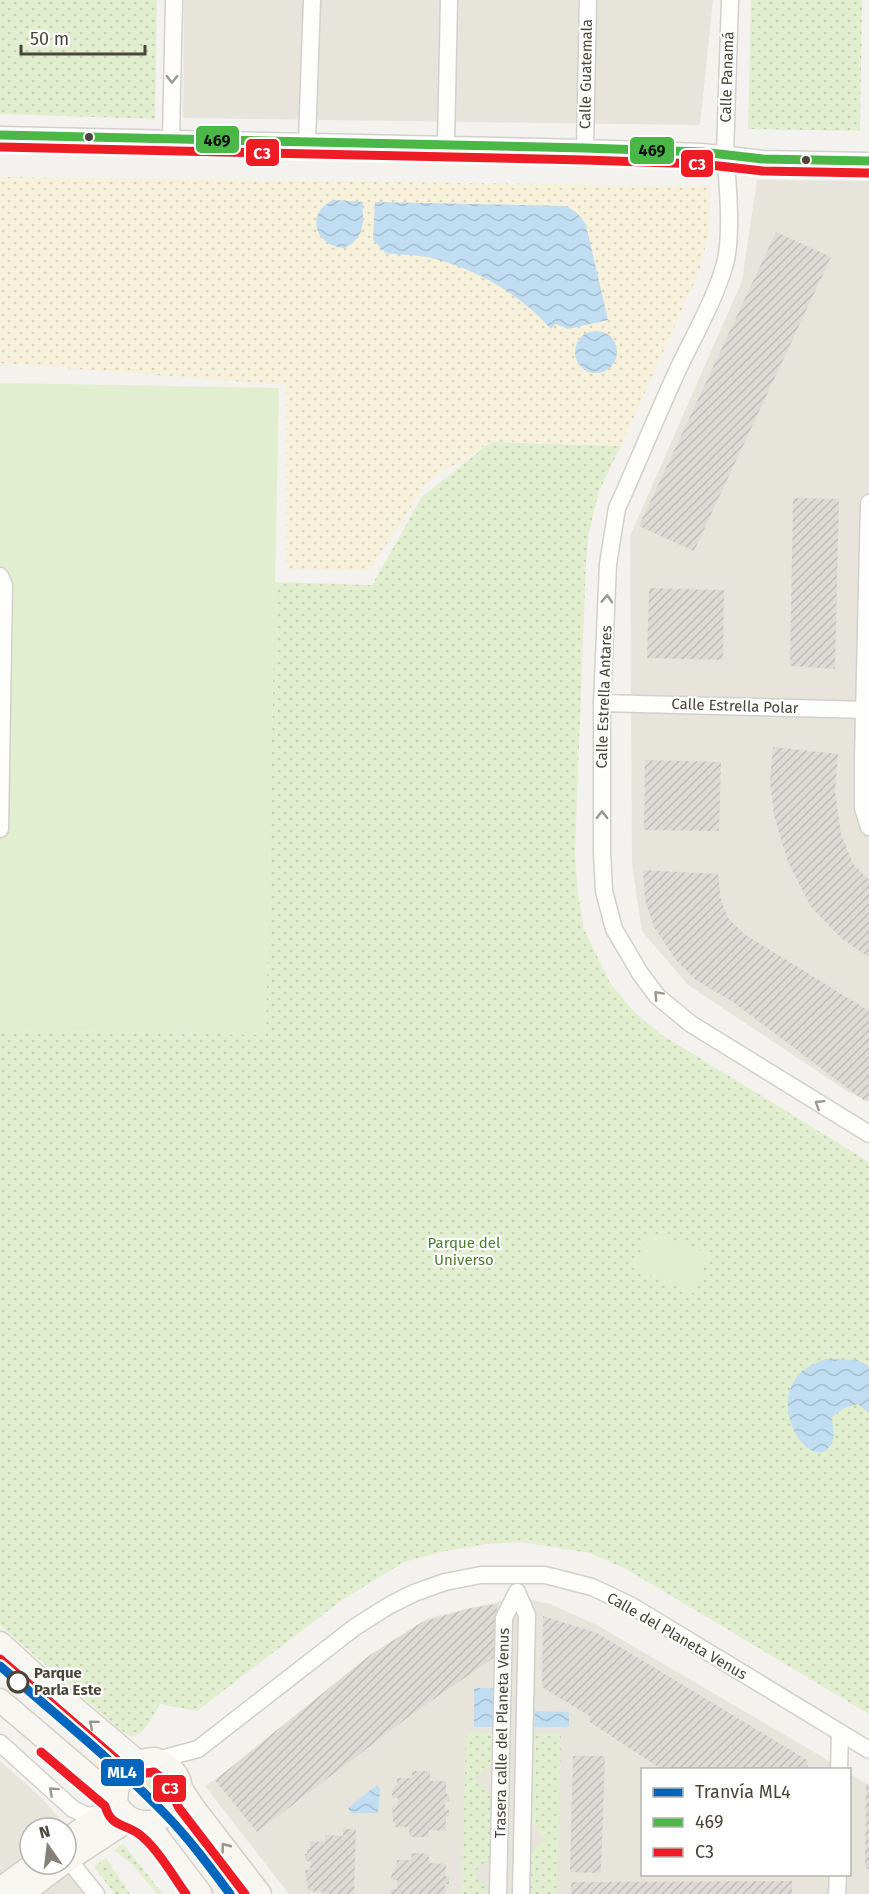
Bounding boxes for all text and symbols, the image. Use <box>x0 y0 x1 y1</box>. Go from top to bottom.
scale bar <box>21 18 146 56</box>
street label: Calle Guatemala <box>576 19 596 129</box>
text: 50 m <box>30 28 69 50</box>
street label: Calle Panamá <box>716 31 738 123</box>
one-way arrow <box>166 75 178 84</box>
line badge: 469 <box>195 125 240 154</box>
unlabelled marker <box>83 131 95 143</box>
text: 469 <box>204 131 230 150</box>
line badge: 469 <box>629 136 675 165</box>
line badge: C3 <box>245 138 280 167</box>
text: 469 <box>639 141 665 160</box>
text: C3 <box>253 144 271 163</box>
line badge: C3 <box>680 149 714 178</box>
unlabelled marker <box>800 154 812 166</box>
text: C3 <box>688 155 706 174</box>
one-way arrow <box>600 595 613 604</box>
street label: Calle Estrella Antares <box>593 625 615 769</box>
street label: Calle Estrella Polar <box>671 695 799 717</box>
one-way arrow <box>596 810 608 819</box>
one-way arrow <box>654 991 665 1002</box>
one-way arrow <box>815 1100 826 1111</box>
park label: Parque del Universo <box>428 1234 501 1269</box>
street label: Calle del Planeta Venus <box>604 1589 750 1683</box>
street label: Trasera calle del Planeta Venus <box>491 1628 513 1838</box>
place label: Parque Parla Este <box>34 1664 101 1699</box>
marker: Parque Parla Este <box>7 1671 29 1693</box>
one-way arrow <box>89 1721 100 1732</box>
line badge: ML4 <box>100 1758 145 1787</box>
text: ML4 <box>107 1763 137 1782</box>
legend <box>641 1768 851 1876</box>
line badge: C3 <box>152 1774 187 1803</box>
text: C3 <box>161 1779 179 1798</box>
text: Tranvía ML4 <box>695 1781 791 1803</box>
one-way arrow <box>49 1787 60 1798</box>
text: 469 <box>695 1811 723 1833</box>
north arrow <box>18 1816 78 1876</box>
text: N <box>37 1821 52 1842</box>
text: C3 <box>695 1841 714 1863</box>
one-way arrow <box>221 1843 232 1854</box>

